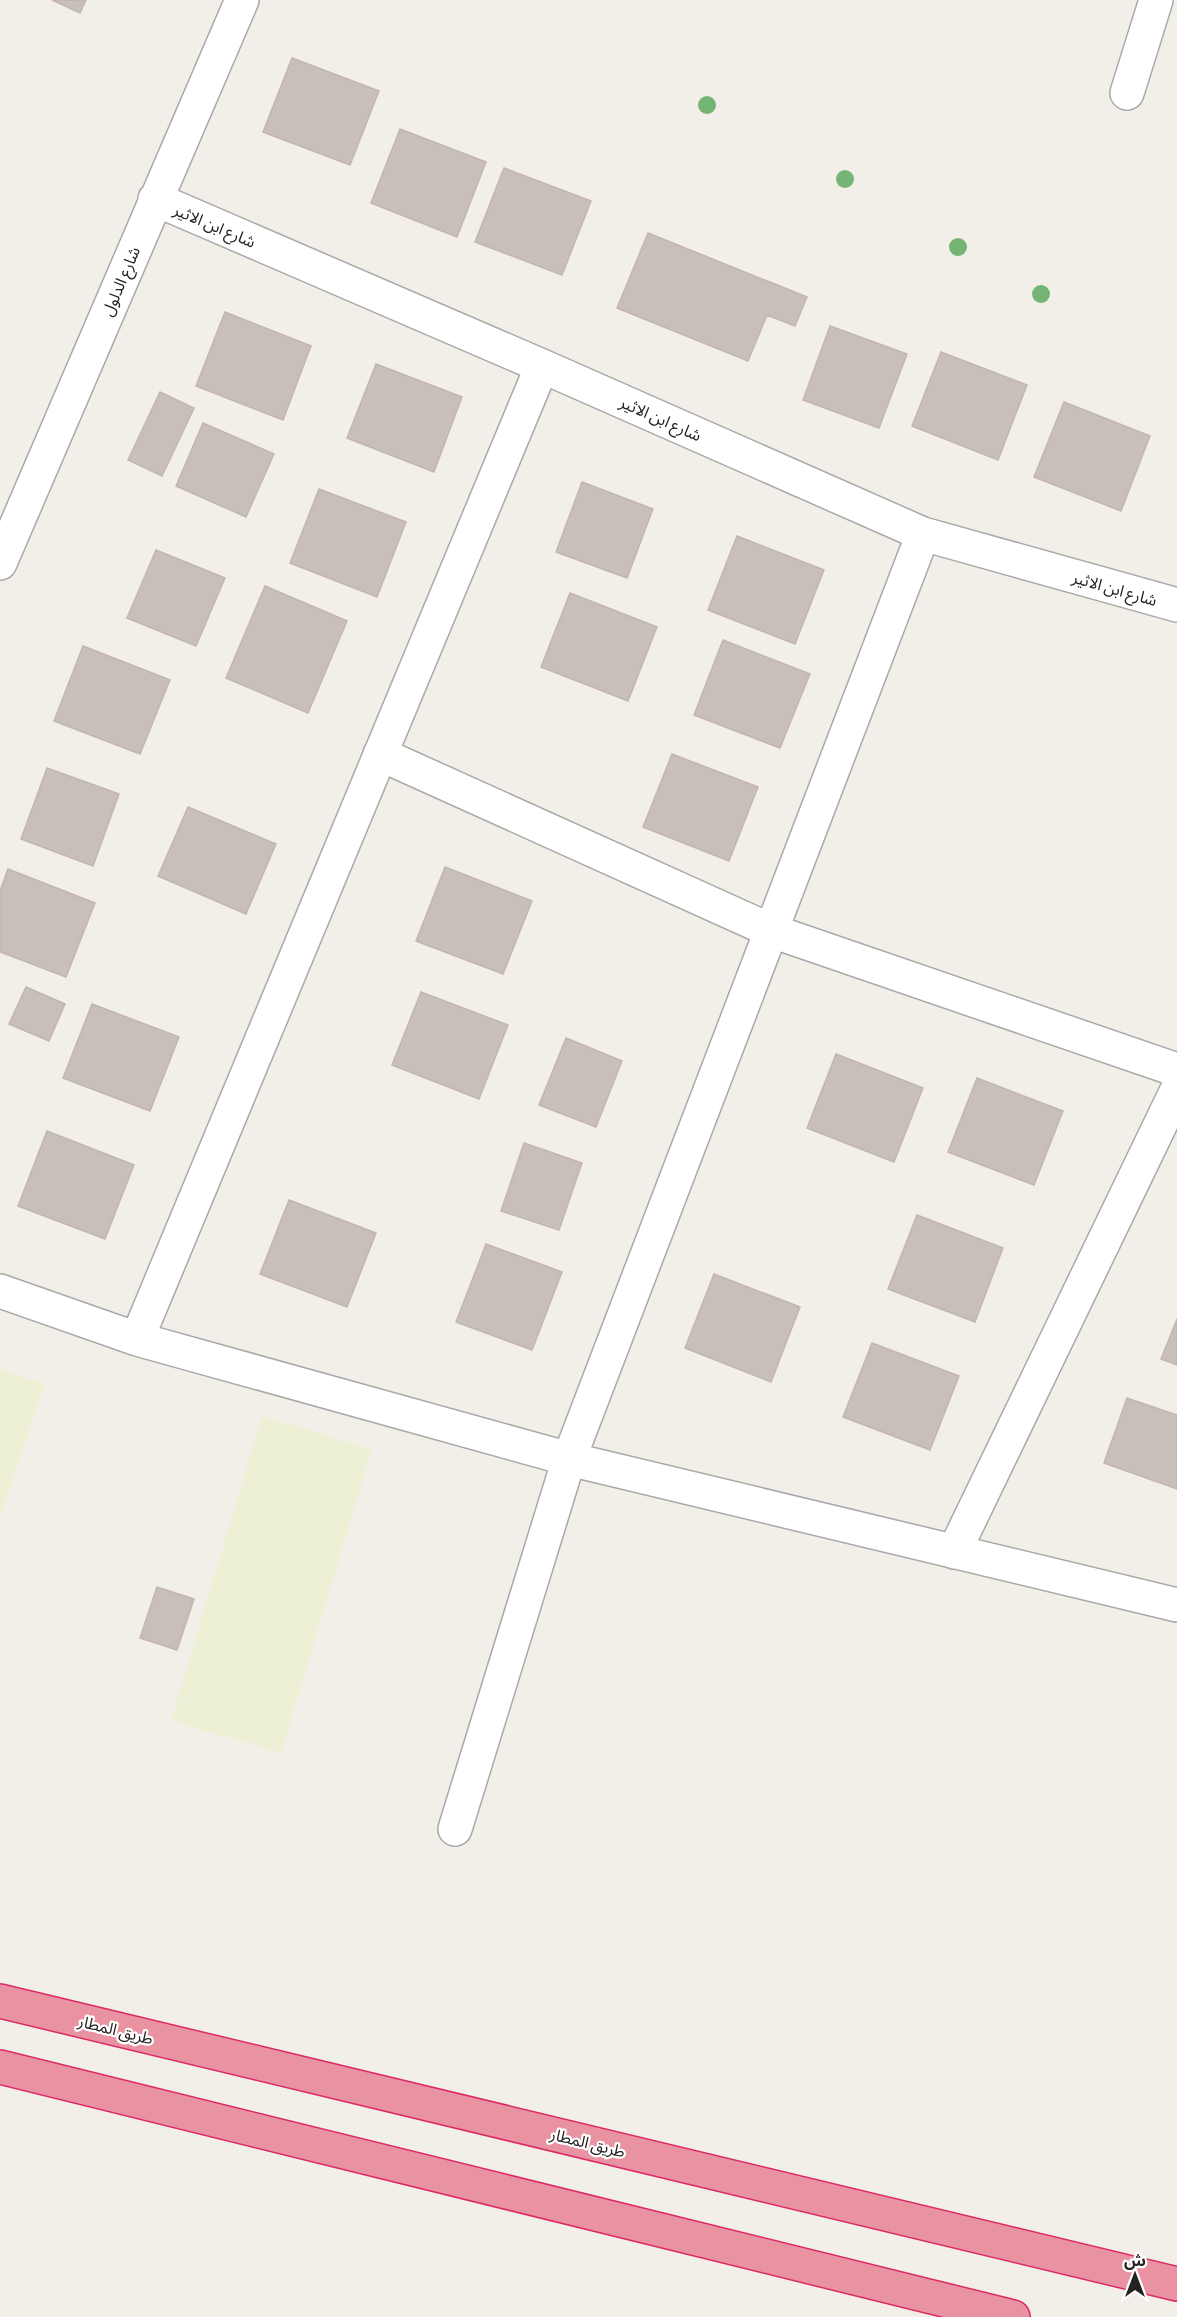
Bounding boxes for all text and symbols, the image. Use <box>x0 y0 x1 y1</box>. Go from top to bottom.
street label: شارع ابن الاثير <box>169 199 259 254</box>
street label: شارع الدلول <box>97 243 147 320</box>
street label: شارع ابن الاثير <box>615 391 705 448</box>
street label: شارع ابن الاثير <box>1068 567 1160 613</box>
street label: طريق المطار <box>75 2010 156 2049</box>
street label: طريق المطار <box>547 2123 628 2162</box>
north arrow <box>1105 2245 1165 2305</box>
text: ش <box>1124 2250 1146 2270</box>

